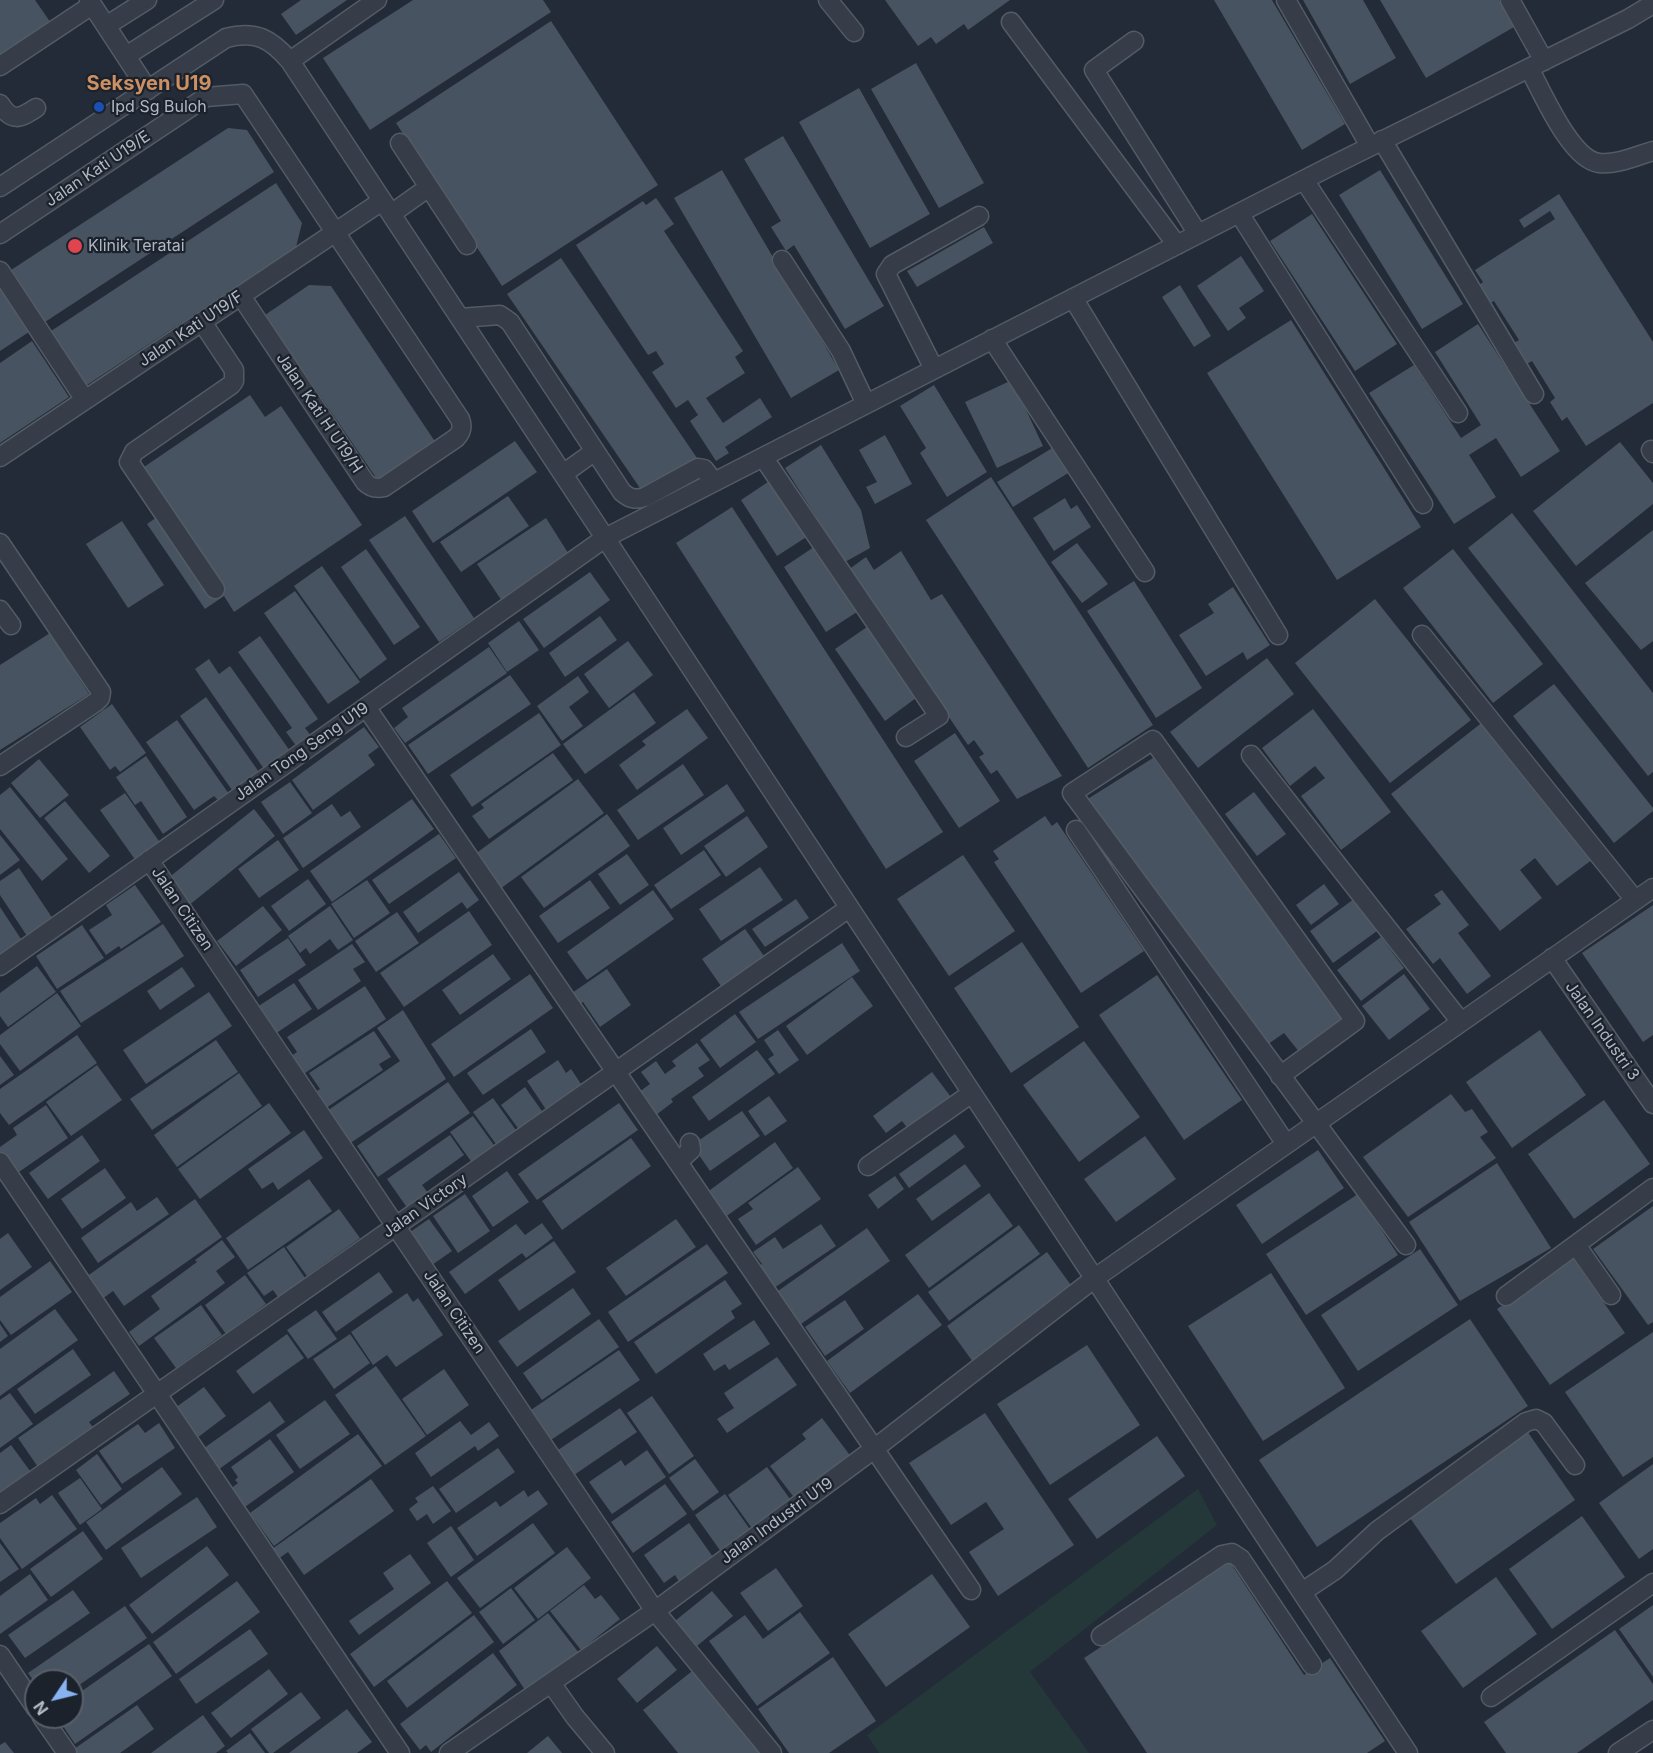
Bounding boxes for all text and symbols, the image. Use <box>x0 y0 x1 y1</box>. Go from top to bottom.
district label: Seksyen U19 <box>87 72 211 96</box>
place label: Ipd Sg Buloh <box>111 97 207 117</box>
marker: Ipd Sg Buloh <box>92 100 106 114</box>
street label: Jalan Kati U19/E <box>42 127 154 211</box>
place label: Klinik Teratai <box>88 236 185 256</box>
marker: Klinik Teratai <box>66 237 84 255</box>
street label: Jalan Kati U19/F <box>135 287 247 371</box>
street label: Jalan Kati H U19/H <box>272 349 366 477</box>
street label: Jalan Tong Seng U19 <box>231 699 373 805</box>
street label: Jalan Citizen <box>147 863 217 955</box>
street label: Jalan Industri 3 <box>1561 978 1643 1084</box>
street label: Jalan Victory <box>379 1170 471 1242</box>
street label: Jalan Citizen <box>419 1266 489 1358</box>
street label: Jalan Industri U19 <box>717 1474 837 1568</box>
north arrow <box>24 1669 84 1729</box>
text: N <box>29 1697 53 1719</box>

